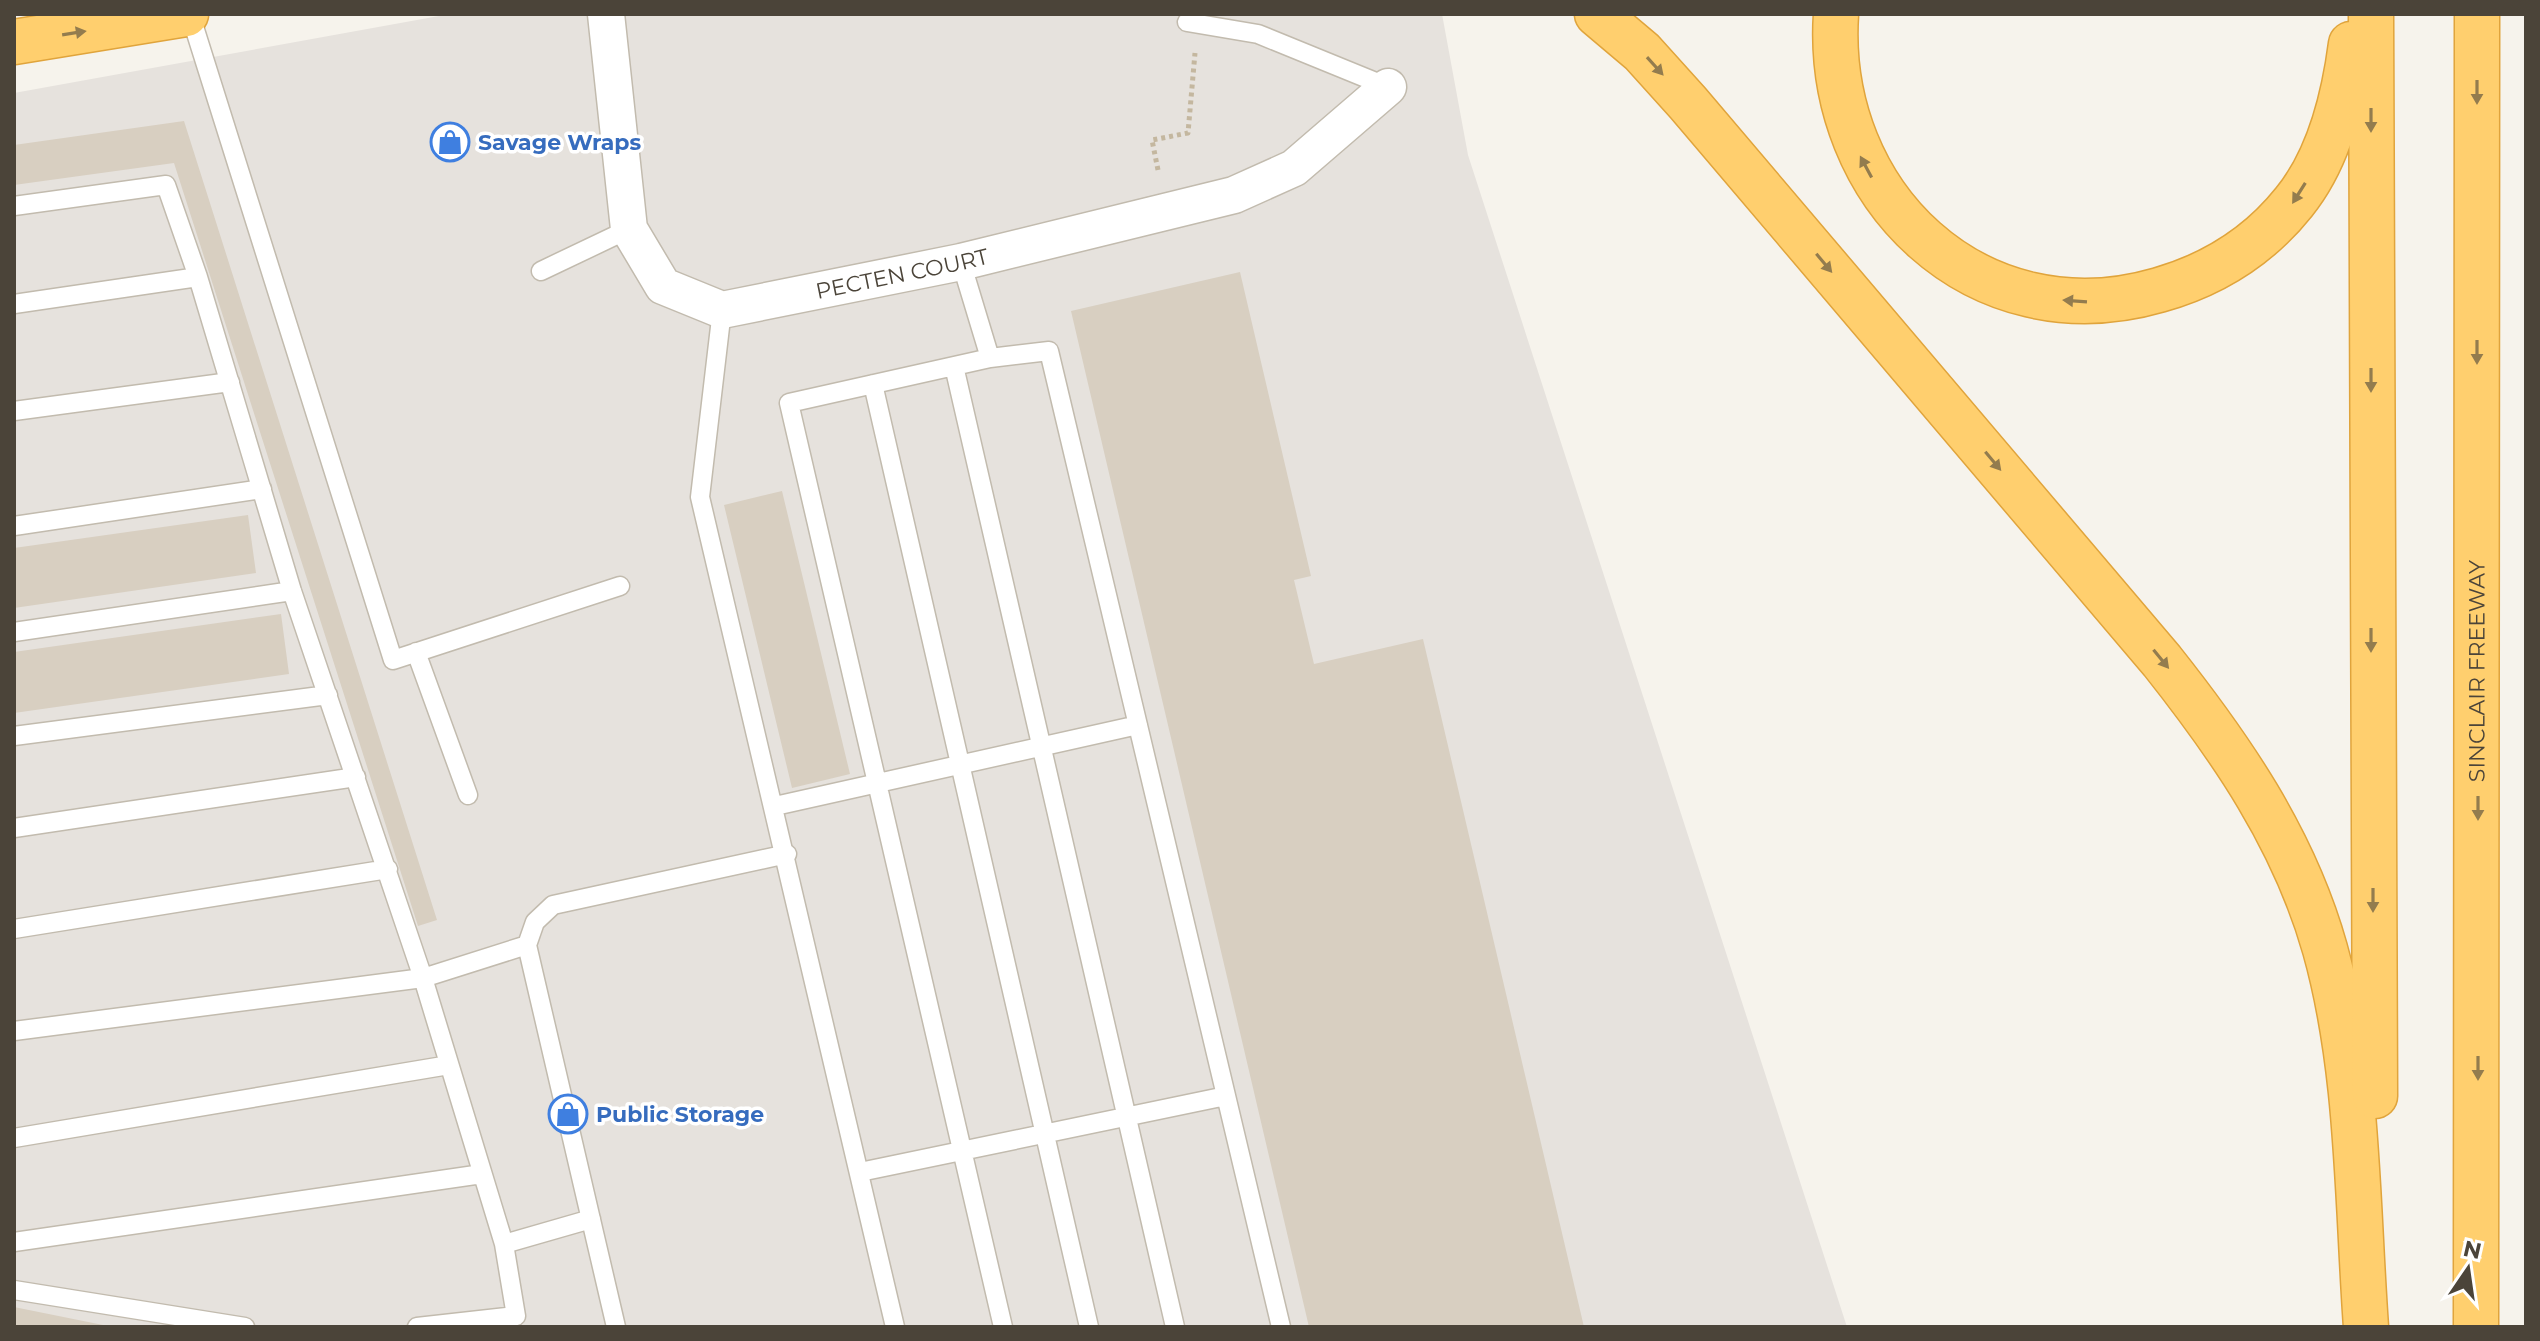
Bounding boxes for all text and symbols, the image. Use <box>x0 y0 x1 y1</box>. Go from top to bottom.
one-way arrow <box>62 26 87 39</box>
one-way arrow <box>1645 56 1663 75</box>
one-way arrow <box>2471 80 2483 105</box>
one-way arrow <box>2365 108 2377 133</box>
shop icon: Savage Wraps <box>429 121 471 163</box>
place label: Savage Wraps <box>478 129 641 156</box>
one-way arrow <box>1860 156 1874 178</box>
one-way arrow <box>2293 182 2307 204</box>
street label: PECTEN COURT <box>813 242 992 304</box>
one-way arrow <box>1815 253 1832 273</box>
one-way arrow <box>2062 294 2087 307</box>
one-way arrow <box>2471 340 2483 365</box>
one-way arrow <box>2365 368 2377 393</box>
one-way arrow <box>1984 451 2001 471</box>
street label: SINCLAIR FREEWAY <box>2463 560 2490 782</box>
one-way arrow <box>2365 628 2377 653</box>
one-way arrow <box>2152 649 2169 669</box>
one-way arrow <box>2472 796 2484 821</box>
one-way arrow <box>2367 888 2379 913</box>
one-way arrow <box>2472 1056 2484 1081</box>
shop icon: Public Storage <box>547 1093 589 1135</box>
place label: Public Storage <box>596 1101 764 1128</box>
north arrow <box>2428 1229 2508 1309</box>
text: N <box>2461 1235 2484 1265</box>

